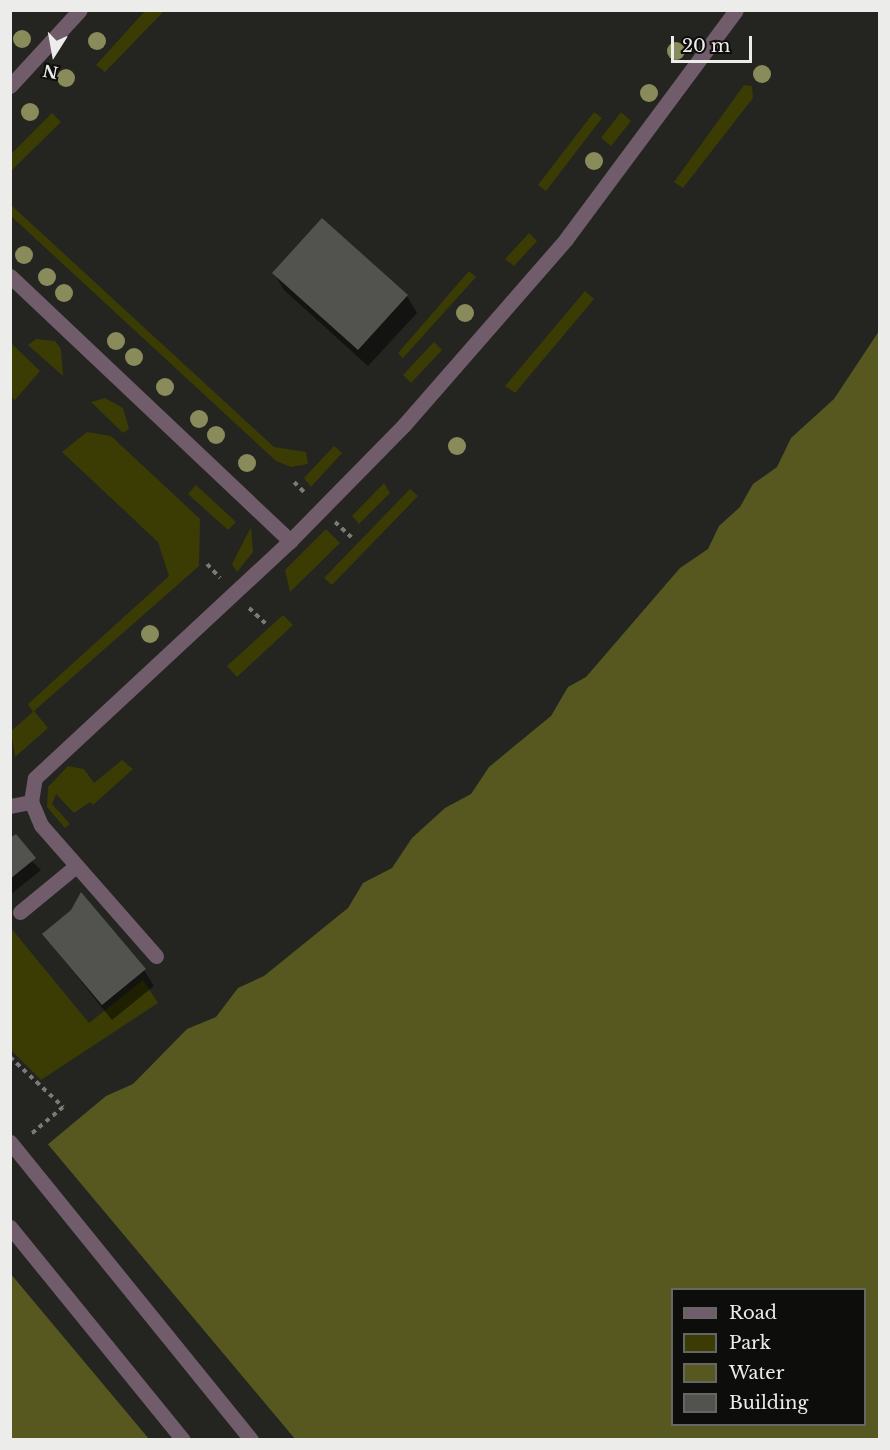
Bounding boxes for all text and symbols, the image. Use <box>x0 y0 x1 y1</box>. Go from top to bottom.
north arrow <box>24 24 84 84</box>
scale bar <box>674 24 755 62</box>
text: 20 m <box>682 35 730 57</box>
text: N <box>41 60 60 83</box>
legend <box>671 1288 866 1426</box>
text: Road <box>729 1302 777 1324</box>
text: Park <box>729 1332 771 1354</box>
text: Water <box>729 1362 784 1384</box>
text: Building <box>729 1392 808 1414</box>

